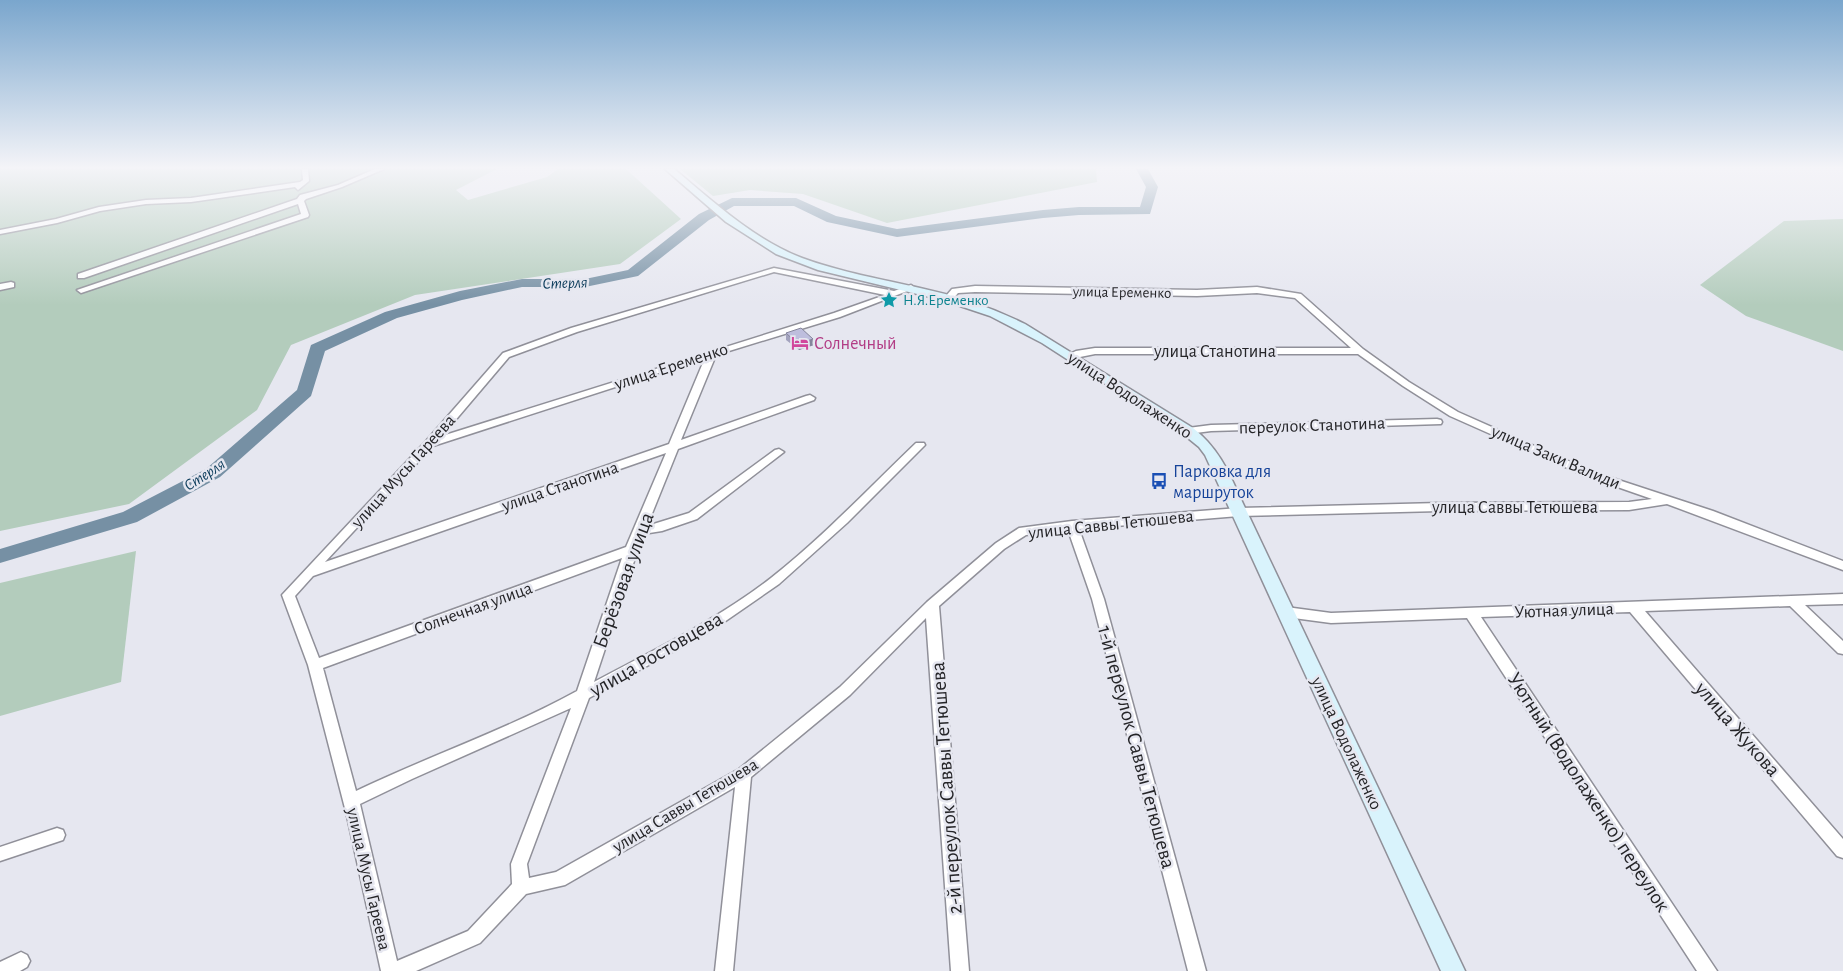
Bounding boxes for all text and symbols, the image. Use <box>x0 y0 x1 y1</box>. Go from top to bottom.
water label: Стерля <box>542 274 588 293</box>
street label: улица Еременко <box>1072 284 1171 301</box>
place icon: Н.Я.Еременко <box>879 290 899 310</box>
place label: Н.Я.Еременко <box>903 293 989 308</box>
hotel icon: Солнечный <box>790 333 810 353</box>
place label: Солнечный <box>814 335 896 353</box>
street label: улица Еременко <box>611 340 730 394</box>
street label: улица Станотина <box>1153 343 1276 361</box>
street label: улица Водолаженко <box>1063 348 1195 443</box>
street label: улица Мусы Гареева <box>348 412 459 533</box>
street label: переулок Станотина <box>1238 414 1386 438</box>
street label: улица Заки Валиди <box>1487 422 1623 493</box>
water label: Стерля <box>181 456 228 495</box>
street label: улица Станотина <box>499 459 621 516</box>
place label: Парковка для маршруток <box>1173 463 1271 502</box>
bus stop icon: Парковка для маршруток <box>1149 471 1169 491</box>
street label: улица Саввы Тетюшева <box>1431 499 1598 517</box>
street label: улица Саввы Тетюшева <box>1027 507 1195 543</box>
street label: Берёзовая улица <box>589 509 658 651</box>
street label: Солнечная улица <box>412 579 535 639</box>
street label: Уютная улица <box>1514 600 1614 622</box>
street label: улица Ростовцева <box>585 608 727 701</box>
street label: 1-й переулок Саввы Тетюшева <box>1094 623 1179 871</box>
street label: 2-й переулок Саввы Тетюшева <box>927 661 966 915</box>
street label: Уютный (Водолаженко) переулок <box>1503 669 1674 916</box>
street label: улица Водолаженко <box>1307 673 1385 813</box>
street label: улица Жукова <box>1690 677 1784 781</box>
street label: улица Саввы Тетюшева <box>609 755 761 857</box>
street label: улица Мусы Гареева <box>343 805 393 952</box>

